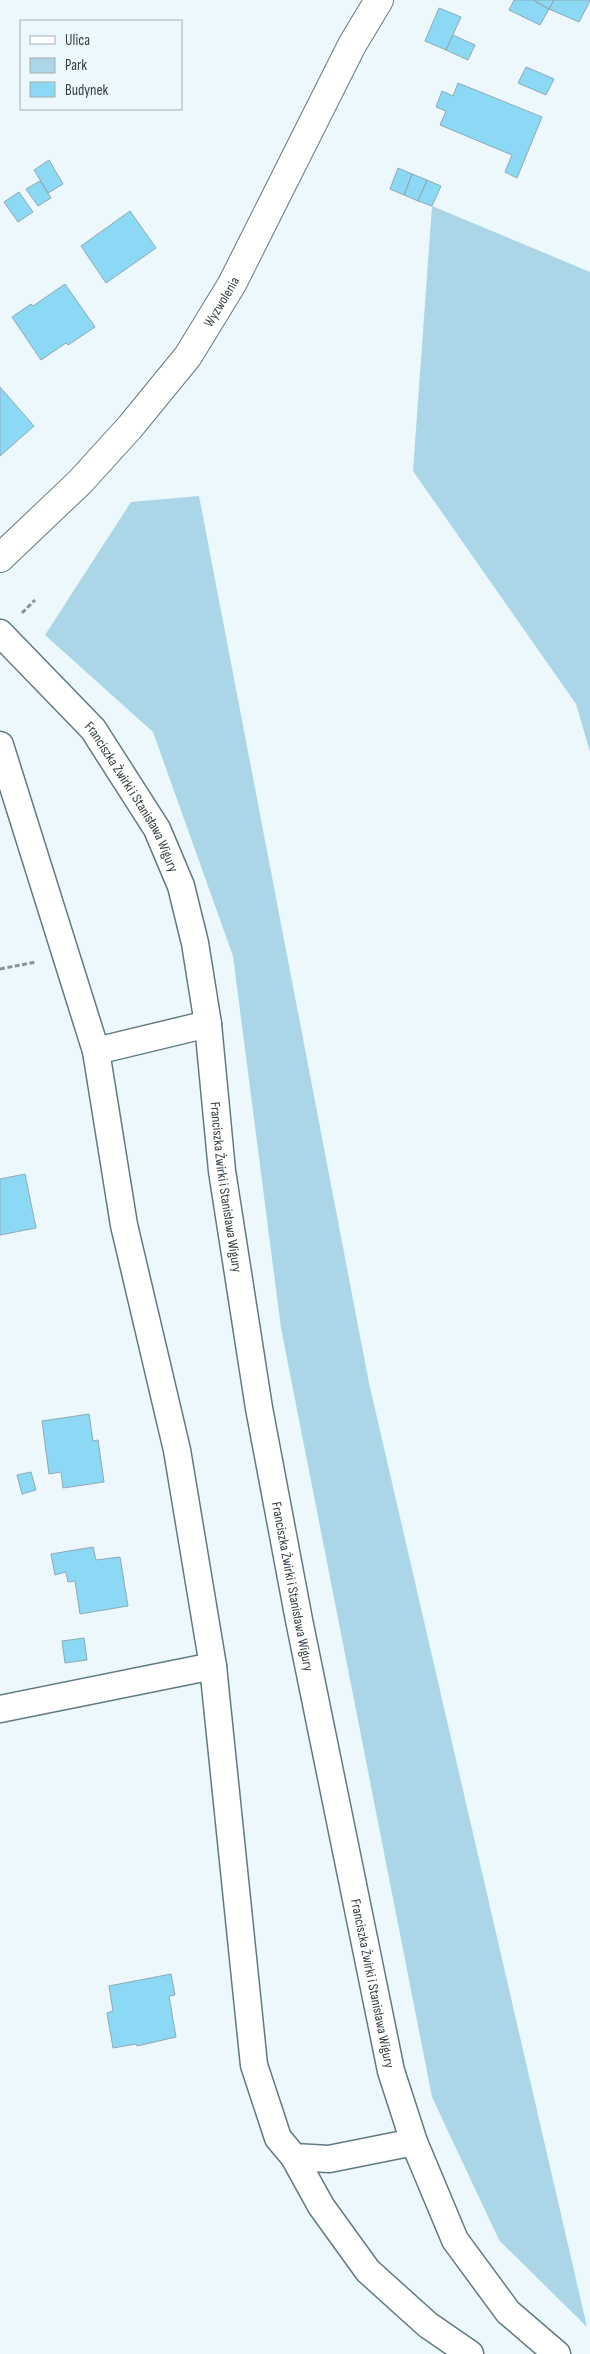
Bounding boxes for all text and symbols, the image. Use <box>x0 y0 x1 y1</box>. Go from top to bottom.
legend <box>20 20 182 110</box>
text: Ulica <box>65 31 90 50</box>
text: Park <box>65 56 87 75</box>
text: Budynek <box>65 81 108 100</box>
street label: Wyzwolenia <box>199 274 243 330</box>
street label: Franciszka Żwirki i Stanisława Wigury <box>82 718 183 875</box>
street label: Franciszka Żwirki i Stanisława Wigury <box>207 1101 246 1274</box>
street label: Franciszka Żwirki i Stanisława Wigury <box>268 1500 318 1673</box>
street label: Franciszka Żwirki i Stanisława Wigury <box>348 1897 399 2070</box>

